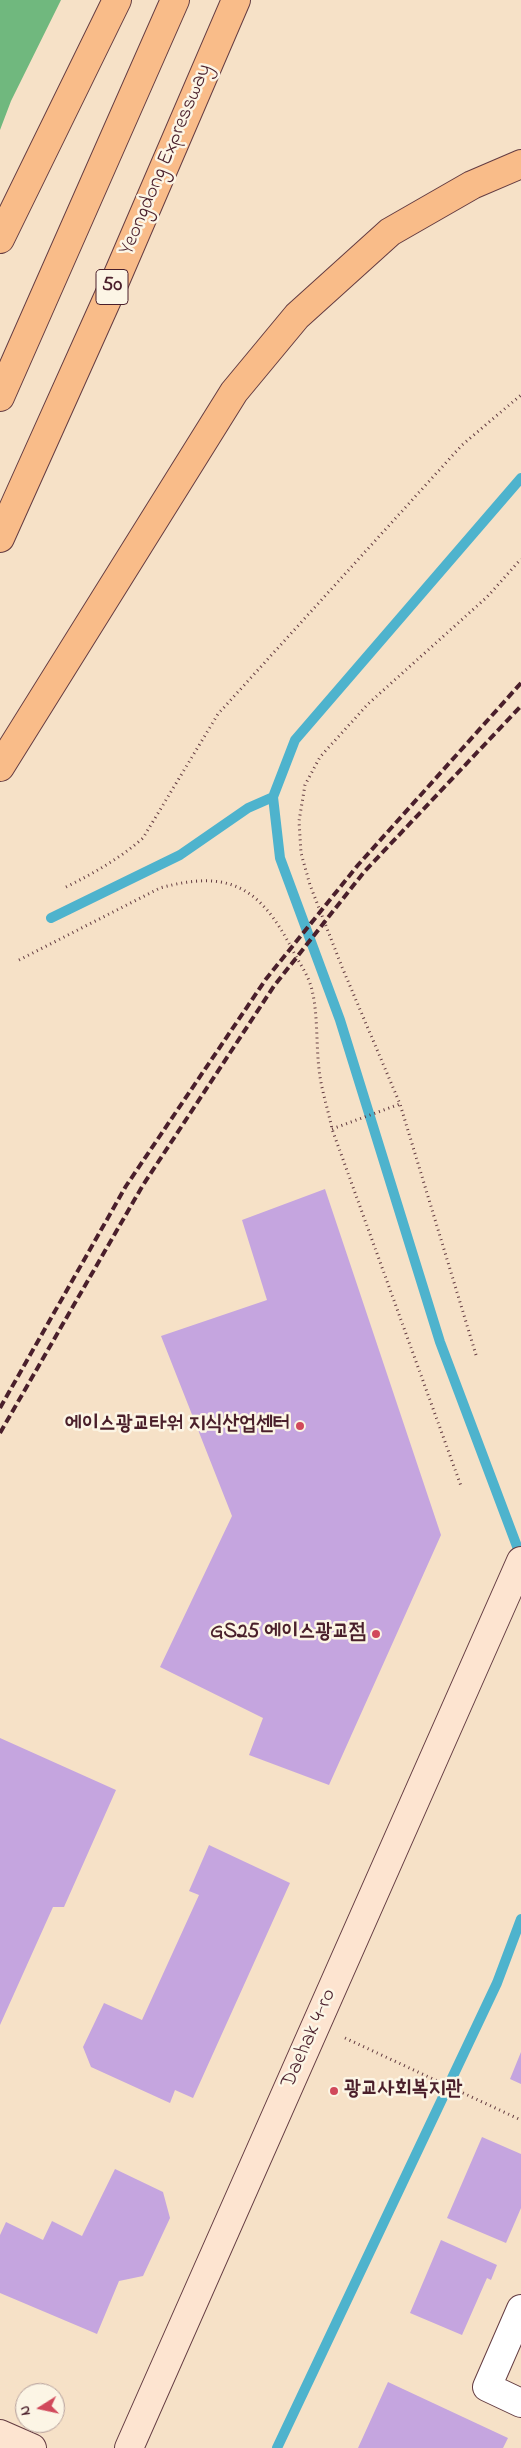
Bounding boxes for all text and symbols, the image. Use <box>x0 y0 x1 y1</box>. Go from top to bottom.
street label: Yeongdong Expressway <box>115 61 219 259</box>
road number: 50 <box>96 270 128 304</box>
place label: 에이스광교타워 지식산업센터 <box>65 1413 290 1439</box>
marker: 에이스광교타워 지식산업센터 <box>294 1420 306 1432</box>
place label: GS25 에이스광교점 <box>210 1621 366 1647</box>
marker: GS25 에이스광교점 <box>370 1628 382 1640</box>
street label: Daehak 4-ro <box>277 1986 343 2092</box>
place label: 광교사회복지관 <box>344 2078 462 2104</box>
marker: 광교사회복지관 <box>328 2085 340 2097</box>
north arrow <box>15 2383 65 2433</box>
text: N <box>15 2404 37 2417</box>

